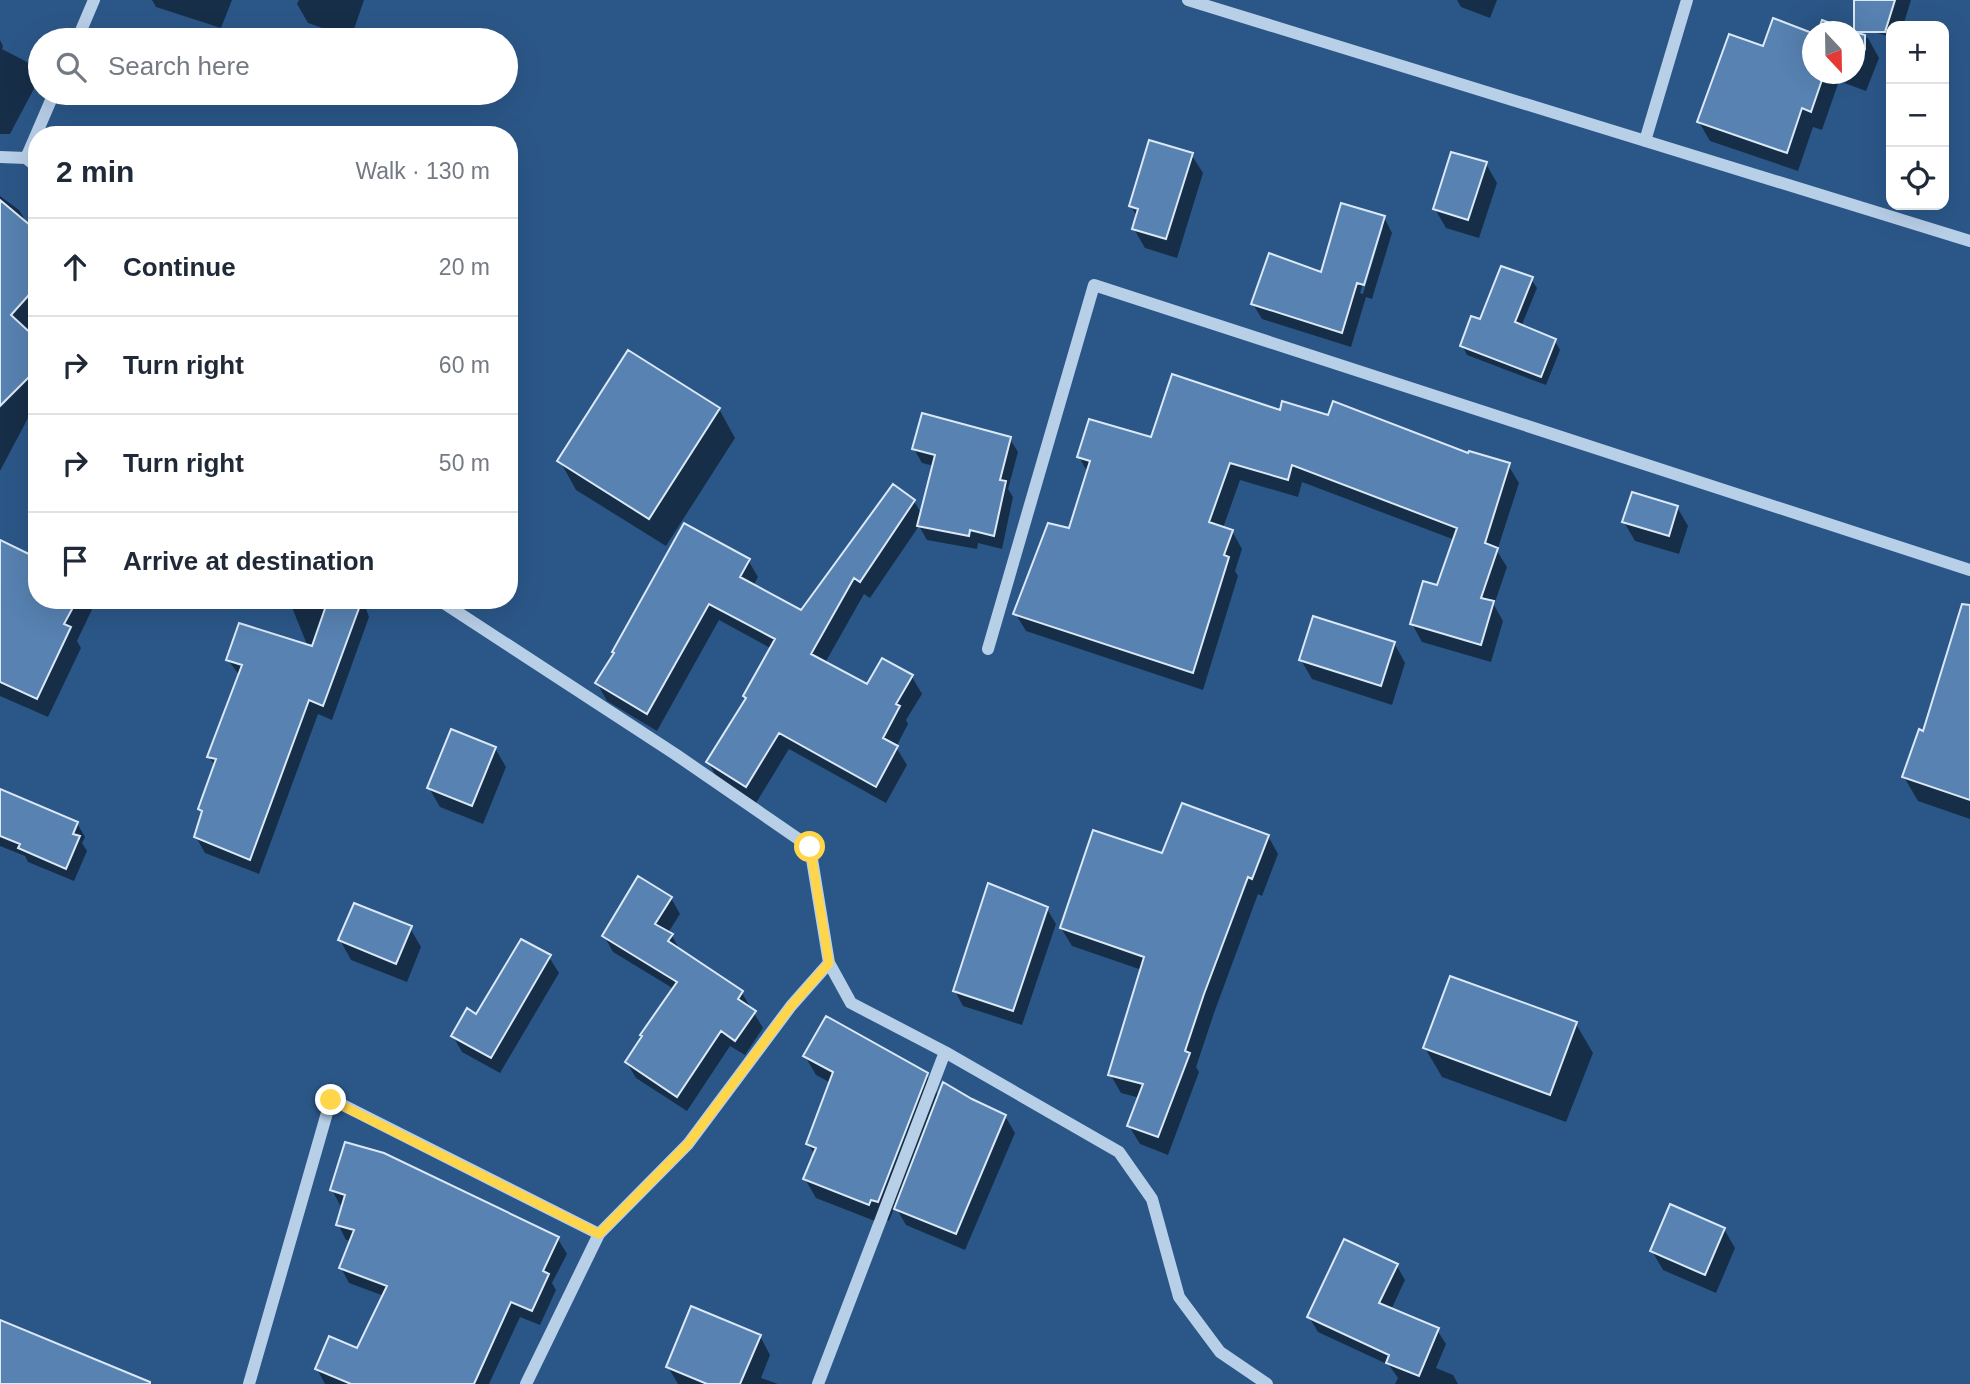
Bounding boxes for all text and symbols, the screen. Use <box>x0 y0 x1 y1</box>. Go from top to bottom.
north arrow <box>1802 21 1865 84</box>
map controls <box>1886 21 1949 210</box>
button: + <box>1886 21 1949 84</box>
search box <box>28 28 518 105</box>
icon: search <box>52 48 90 86</box>
text: Search here <box>108 51 250 81</box>
button: − <box>1886 84 1949 147</box>
button: locate <box>1886 147 1949 210</box>
text: 2 min <box>56 155 134 188</box>
text: Walk · 130 m <box>355 158 490 184</box>
icon: ahead <box>56 248 94 286</box>
text: Continue <box>123 252 236 282</box>
text: 20 m <box>439 254 490 280</box>
icon: right <box>56 346 94 384</box>
text: Turn right <box>123 350 244 380</box>
text: 60 m <box>439 352 490 378</box>
icon: right <box>56 444 94 482</box>
text: Turn right <box>123 448 244 478</box>
text: 50 m <box>439 450 490 476</box>
icon: arrive <box>56 542 94 580</box>
text: Arrive at destination <box>123 546 374 576</box>
route start <box>794 831 825 862</box>
route end <box>315 1084 346 1115</box>

